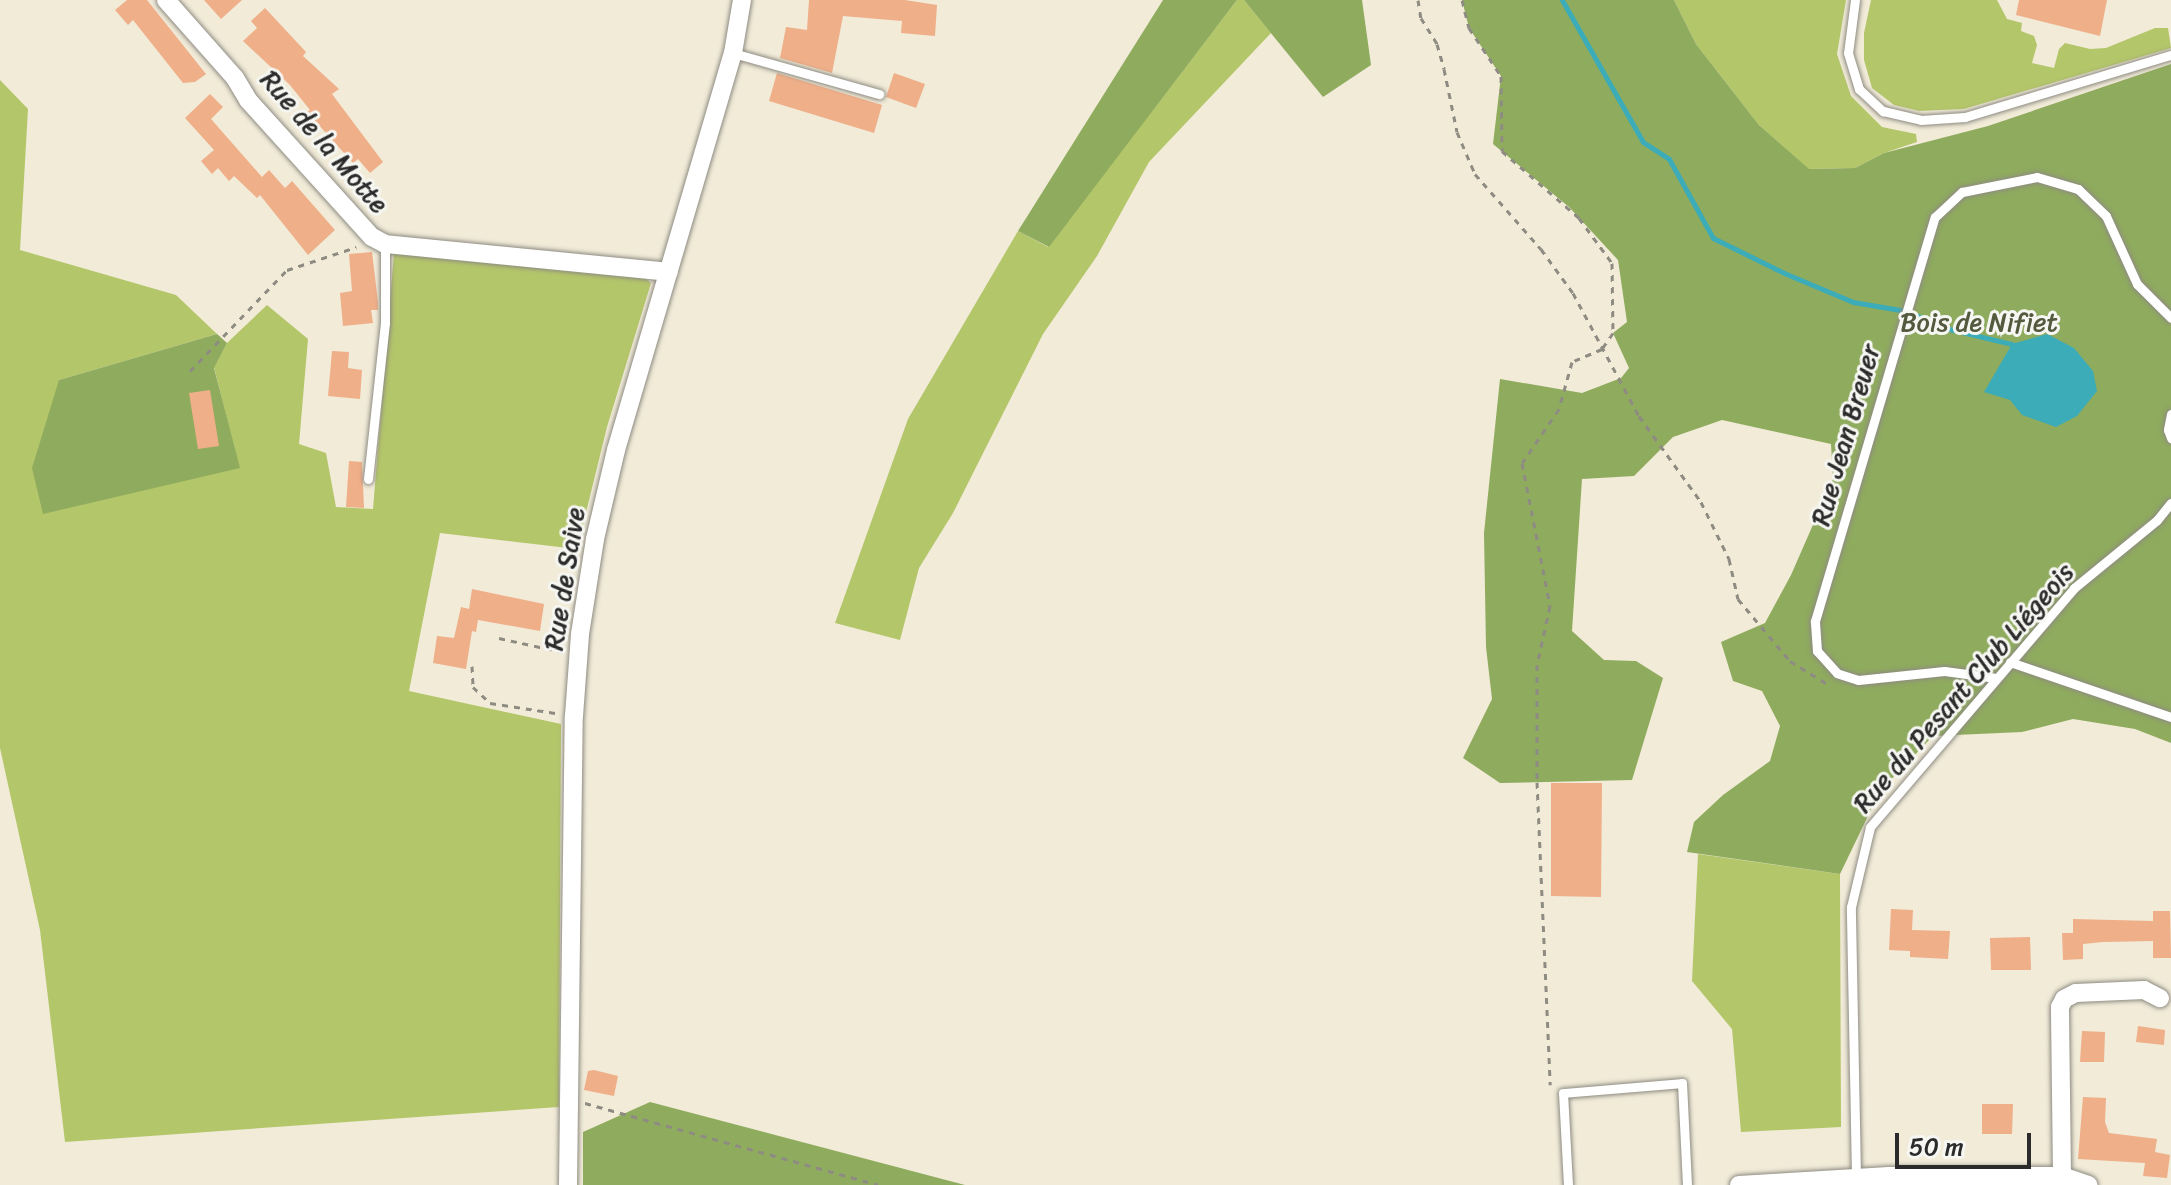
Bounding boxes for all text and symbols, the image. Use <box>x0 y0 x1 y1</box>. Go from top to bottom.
street label: Rue de la Motte <box>253 64 395 220</box>
park label: Bois de Nifiet <box>1900 307 2058 339</box>
street label: Rue Jean Breuer <box>1805 341 1887 529</box>
street label: Rue de Saive <box>538 505 592 653</box>
street label: Rue du Pesant Club Liégeois <box>1848 557 2080 819</box>
scale bar <box>1899 1117 2035 1167</box>
text: 50 m <box>1909 1126 1964 1168</box>

